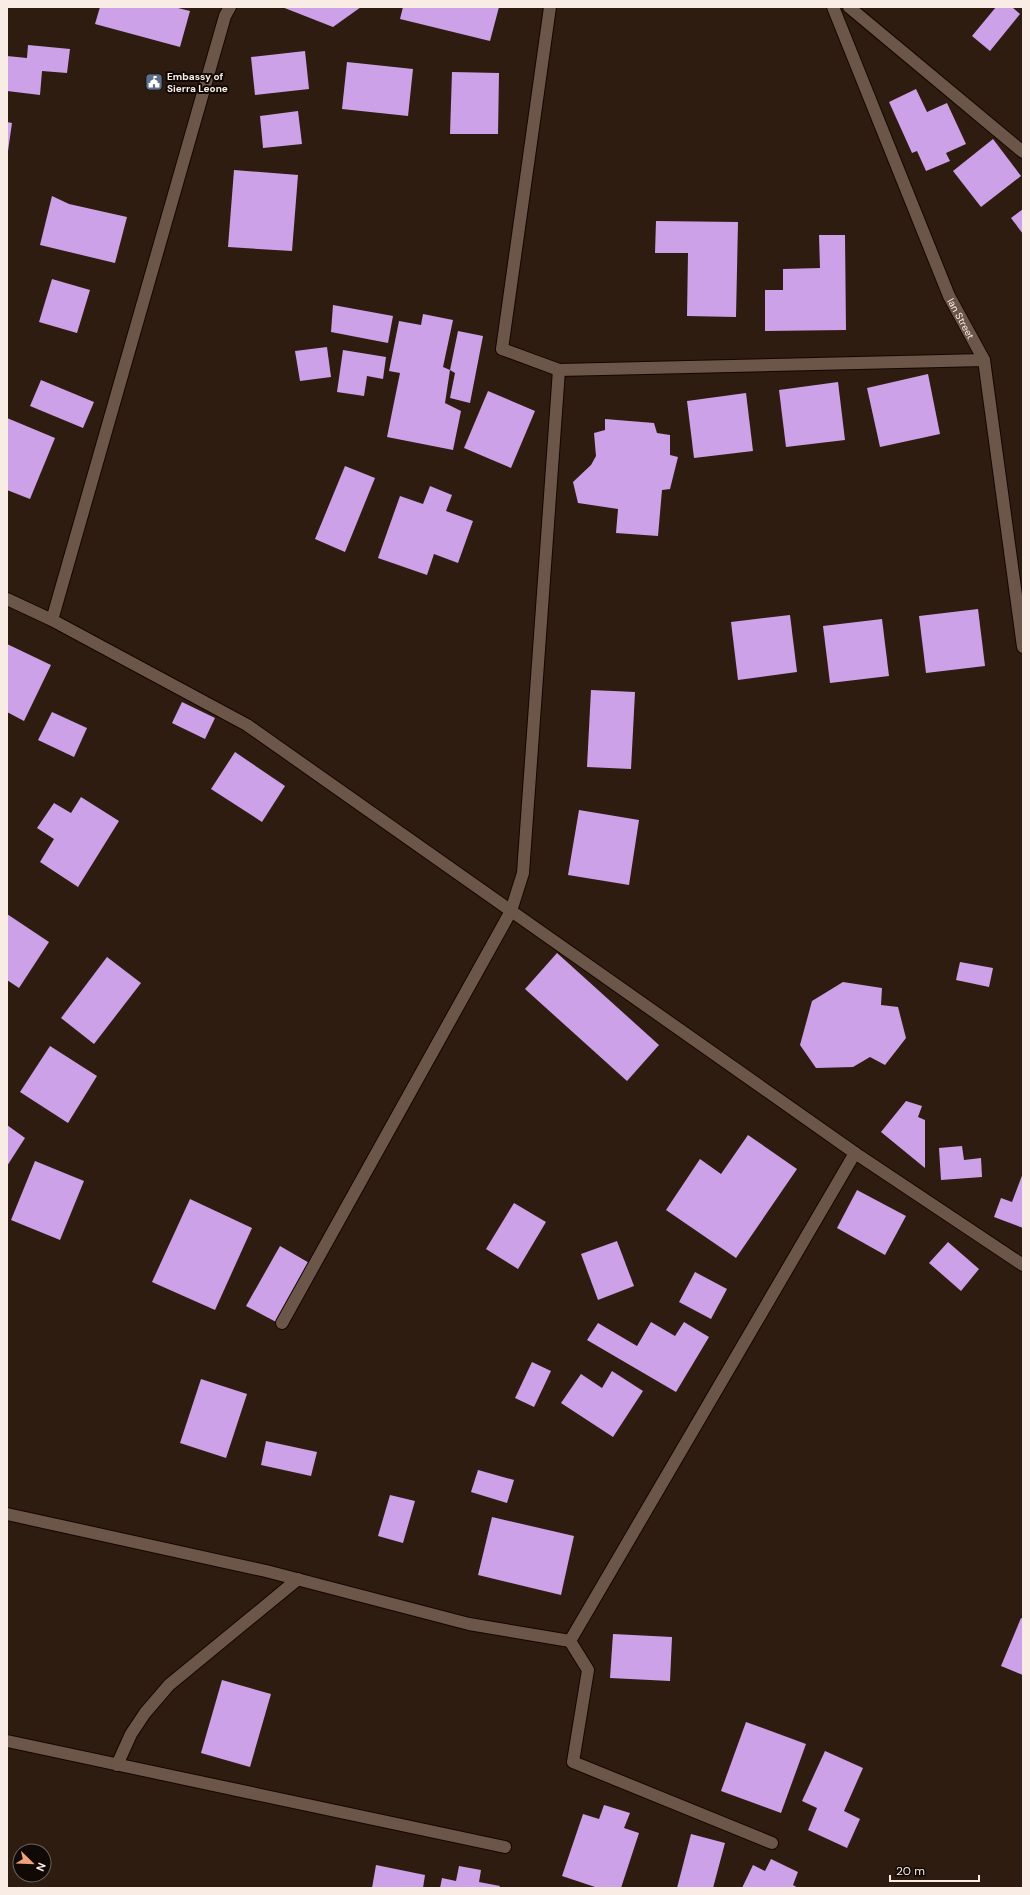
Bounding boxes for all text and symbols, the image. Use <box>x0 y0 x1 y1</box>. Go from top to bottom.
place label: Embassy of Sierra Leone <box>167 70 228 95</box>
public building icon: Embassy of Sierra Leone <box>144 72 164 92</box>
street label: Ian Street <box>945 296 978 341</box>
north arrow <box>12 1843 52 1883</box>
scale bar <box>890 1857 979 1883</box>
text: N <box>33 1860 49 1873</box>
text: 20 m <box>896 1863 925 1879</box>

